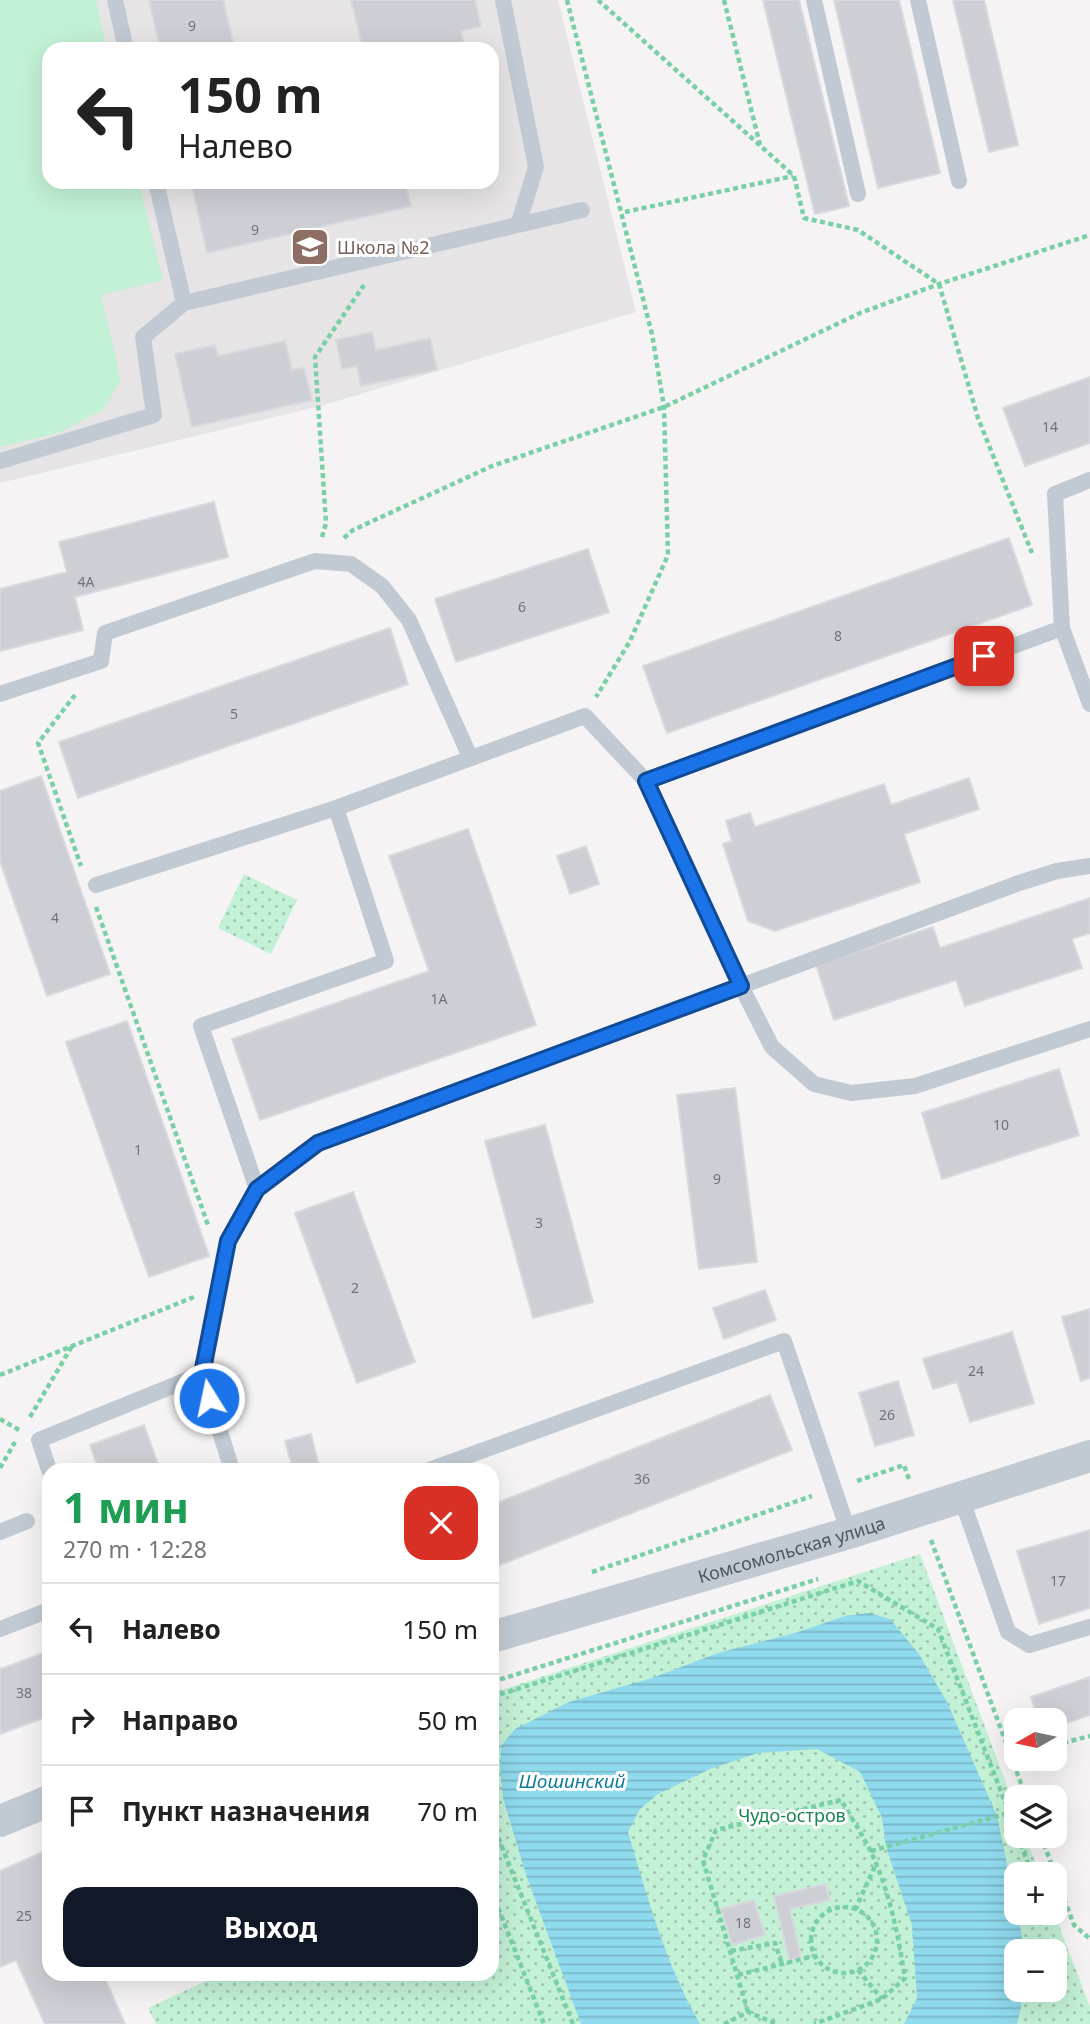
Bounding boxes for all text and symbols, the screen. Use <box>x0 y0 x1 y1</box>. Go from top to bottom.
house number: 9 <box>188 16 196 35</box>
text: 150 m <box>178 61 323 127</box>
icon: left <box>63 70 154 161</box>
text: Налево <box>178 124 293 167</box>
house number: 9 <box>251 220 259 239</box>
school or university icon: Школа №2 <box>289 226 331 268</box>
place label: Школа №2 <box>337 235 429 259</box>
house number: 14 <box>1042 417 1058 436</box>
house number: 4А <box>78 572 95 591</box>
house number: 6 <box>518 597 526 616</box>
house number: 8 <box>834 626 842 645</box>
pin <box>954 626 1014 686</box>
icon: arrive <box>965 637 1003 675</box>
house number: 5 <box>230 704 238 723</box>
house number: 4 <box>51 908 59 927</box>
house number: 1А <box>431 989 448 1008</box>
house number: 10 <box>993 1115 1009 1134</box>
house number: 1 <box>134 1140 142 1159</box>
house number: 9 <box>713 1169 721 1188</box>
house number: 3 <box>535 1213 543 1232</box>
house number: 2 <box>351 1278 359 1297</box>
position arrow <box>172 1361 246 1435</box>
house number: 24 <box>968 1361 984 1380</box>
house number: 26 <box>879 1405 895 1424</box>
house number: 36 <box>634 1469 650 1488</box>
text: 1 мин <box>63 1478 189 1535</box>
button: close <box>404 1486 478 1560</box>
street label: Комсомольская улица <box>695 1510 888 1588</box>
text: 270 m · 12:28 <box>63 1533 207 1565</box>
house number: 17 <box>1050 1571 1066 1590</box>
icon: left <box>63 1610 101 1648</box>
text: Налево <box>122 1611 221 1647</box>
text: 150 m <box>402 1611 478 1647</box>
house number: 38 <box>16 1683 32 1702</box>
icon: right <box>63 1701 101 1739</box>
text: Направо <box>122 1702 238 1738</box>
text: 50 m <box>417 1702 478 1738</box>
north arrow <box>1004 1708 1068 1771</box>
map controls <box>1004 1708 1067 2002</box>
water label: Шошинский <box>519 1768 625 1794</box>
button: layers <box>1004 1785 1067 1848</box>
icon: arrive <box>63 1792 101 1830</box>
text: Пункт назначения <box>122 1793 370 1829</box>
text: 70 m <box>417 1793 478 1829</box>
park label: Чудо-остров <box>738 1803 846 1827</box>
button: + <box>1004 1862 1067 1925</box>
button: Выход <box>63 1887 478 1967</box>
house number: 25 <box>16 1906 32 1925</box>
house number: 18 <box>735 1913 751 1932</box>
button: − <box>1004 1939 1067 2002</box>

